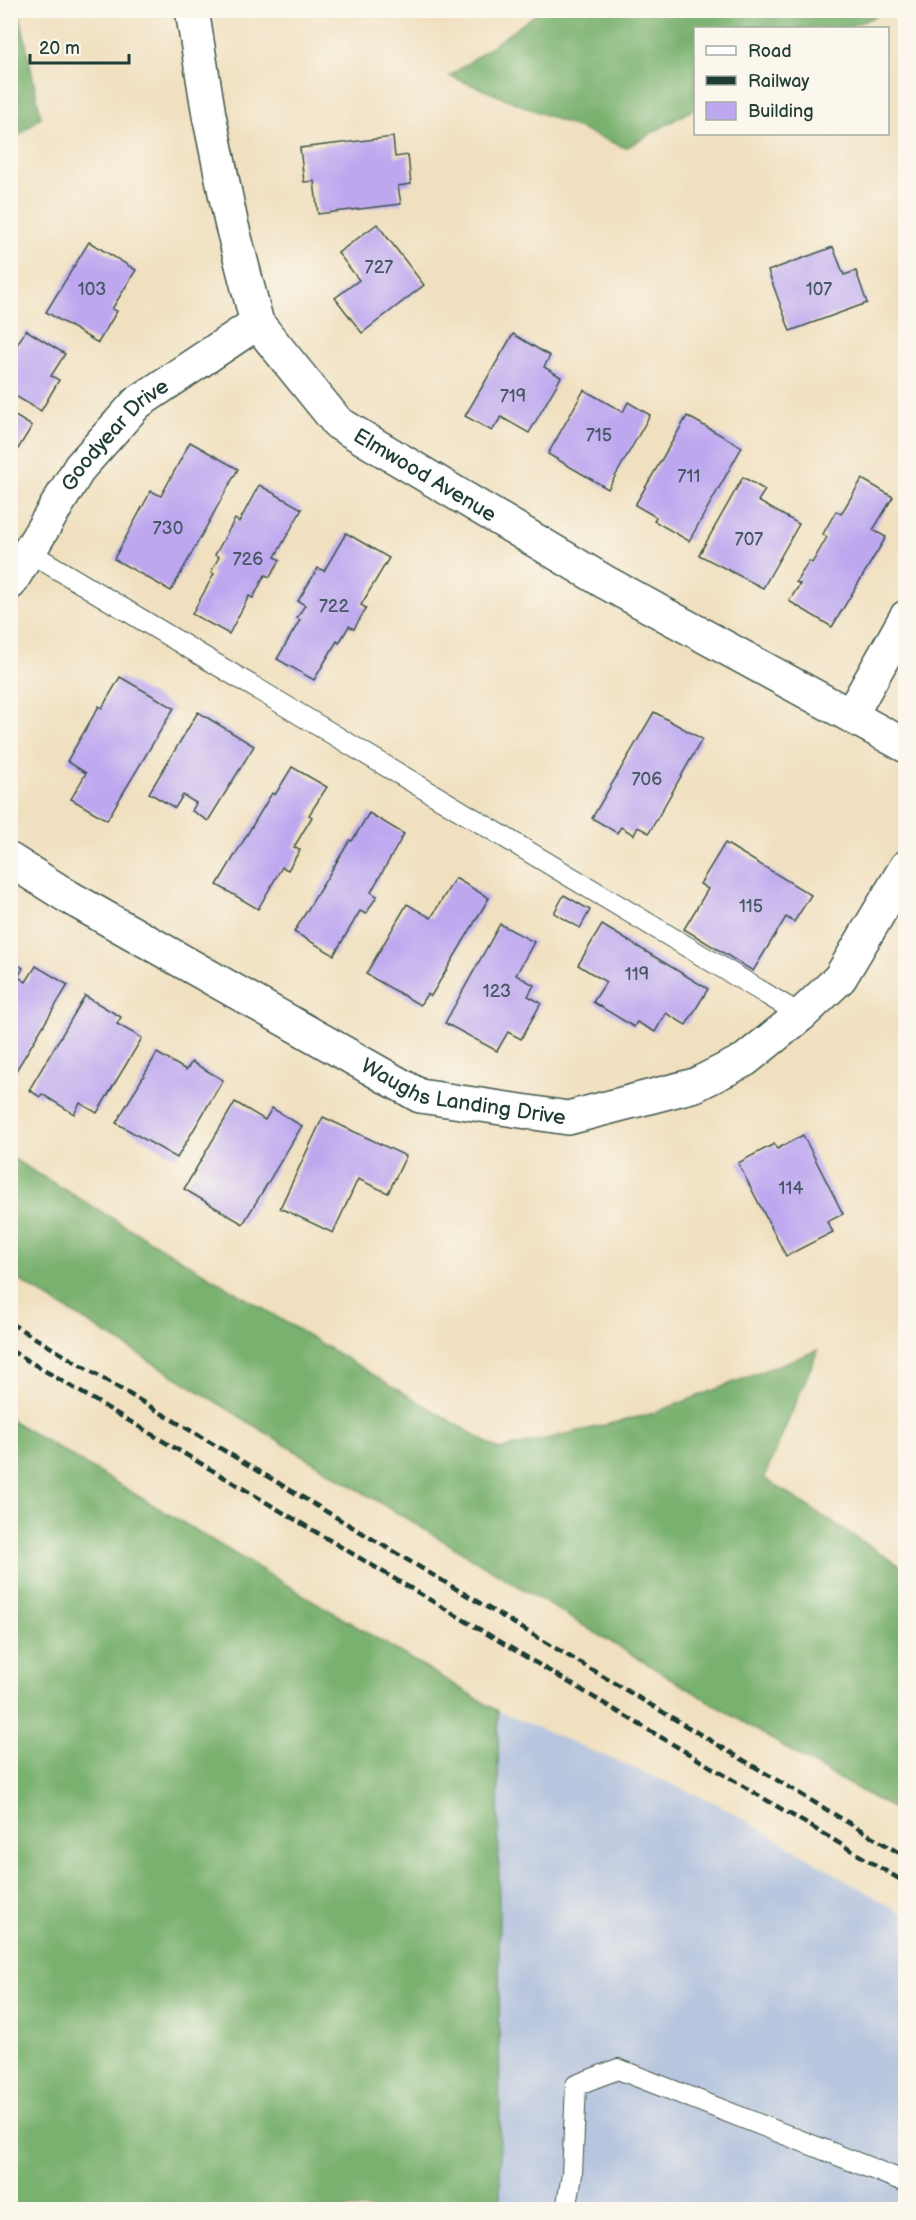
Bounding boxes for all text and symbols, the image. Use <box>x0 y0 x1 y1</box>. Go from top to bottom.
scale bar <box>30 27 129 65</box>
legend <box>694 27 889 135</box>
text: 20 m <box>39 38 80 59</box>
text: Road <box>748 41 792 62</box>
text: Railway <box>748 71 810 92</box>
text: Building <box>748 101 814 122</box>
house number: 727 <box>365 257 393 278</box>
house number: 103 <box>78 279 106 300</box>
house number: 107 <box>806 279 832 300</box>
street label: Goodyear Drive <box>56 373 173 496</box>
house number: 719 <box>500 386 526 407</box>
street label: Elmwood Avenue <box>349 423 501 527</box>
house number: 715 <box>586 425 612 446</box>
house number: 711 <box>678 466 700 487</box>
house number: 730 <box>153 518 183 539</box>
house number: 707 <box>735 529 763 550</box>
house number: 726 <box>233 549 263 570</box>
house number: 722 <box>319 596 349 617</box>
house number: 706 <box>632 769 662 790</box>
house number: 115 <box>739 896 763 917</box>
house number: 119 <box>625 964 649 985</box>
house number: 123 <box>483 981 511 1002</box>
street label: Waughs Landing Drive <box>357 1053 567 1130</box>
house number: 114 <box>779 1178 803 1199</box>

